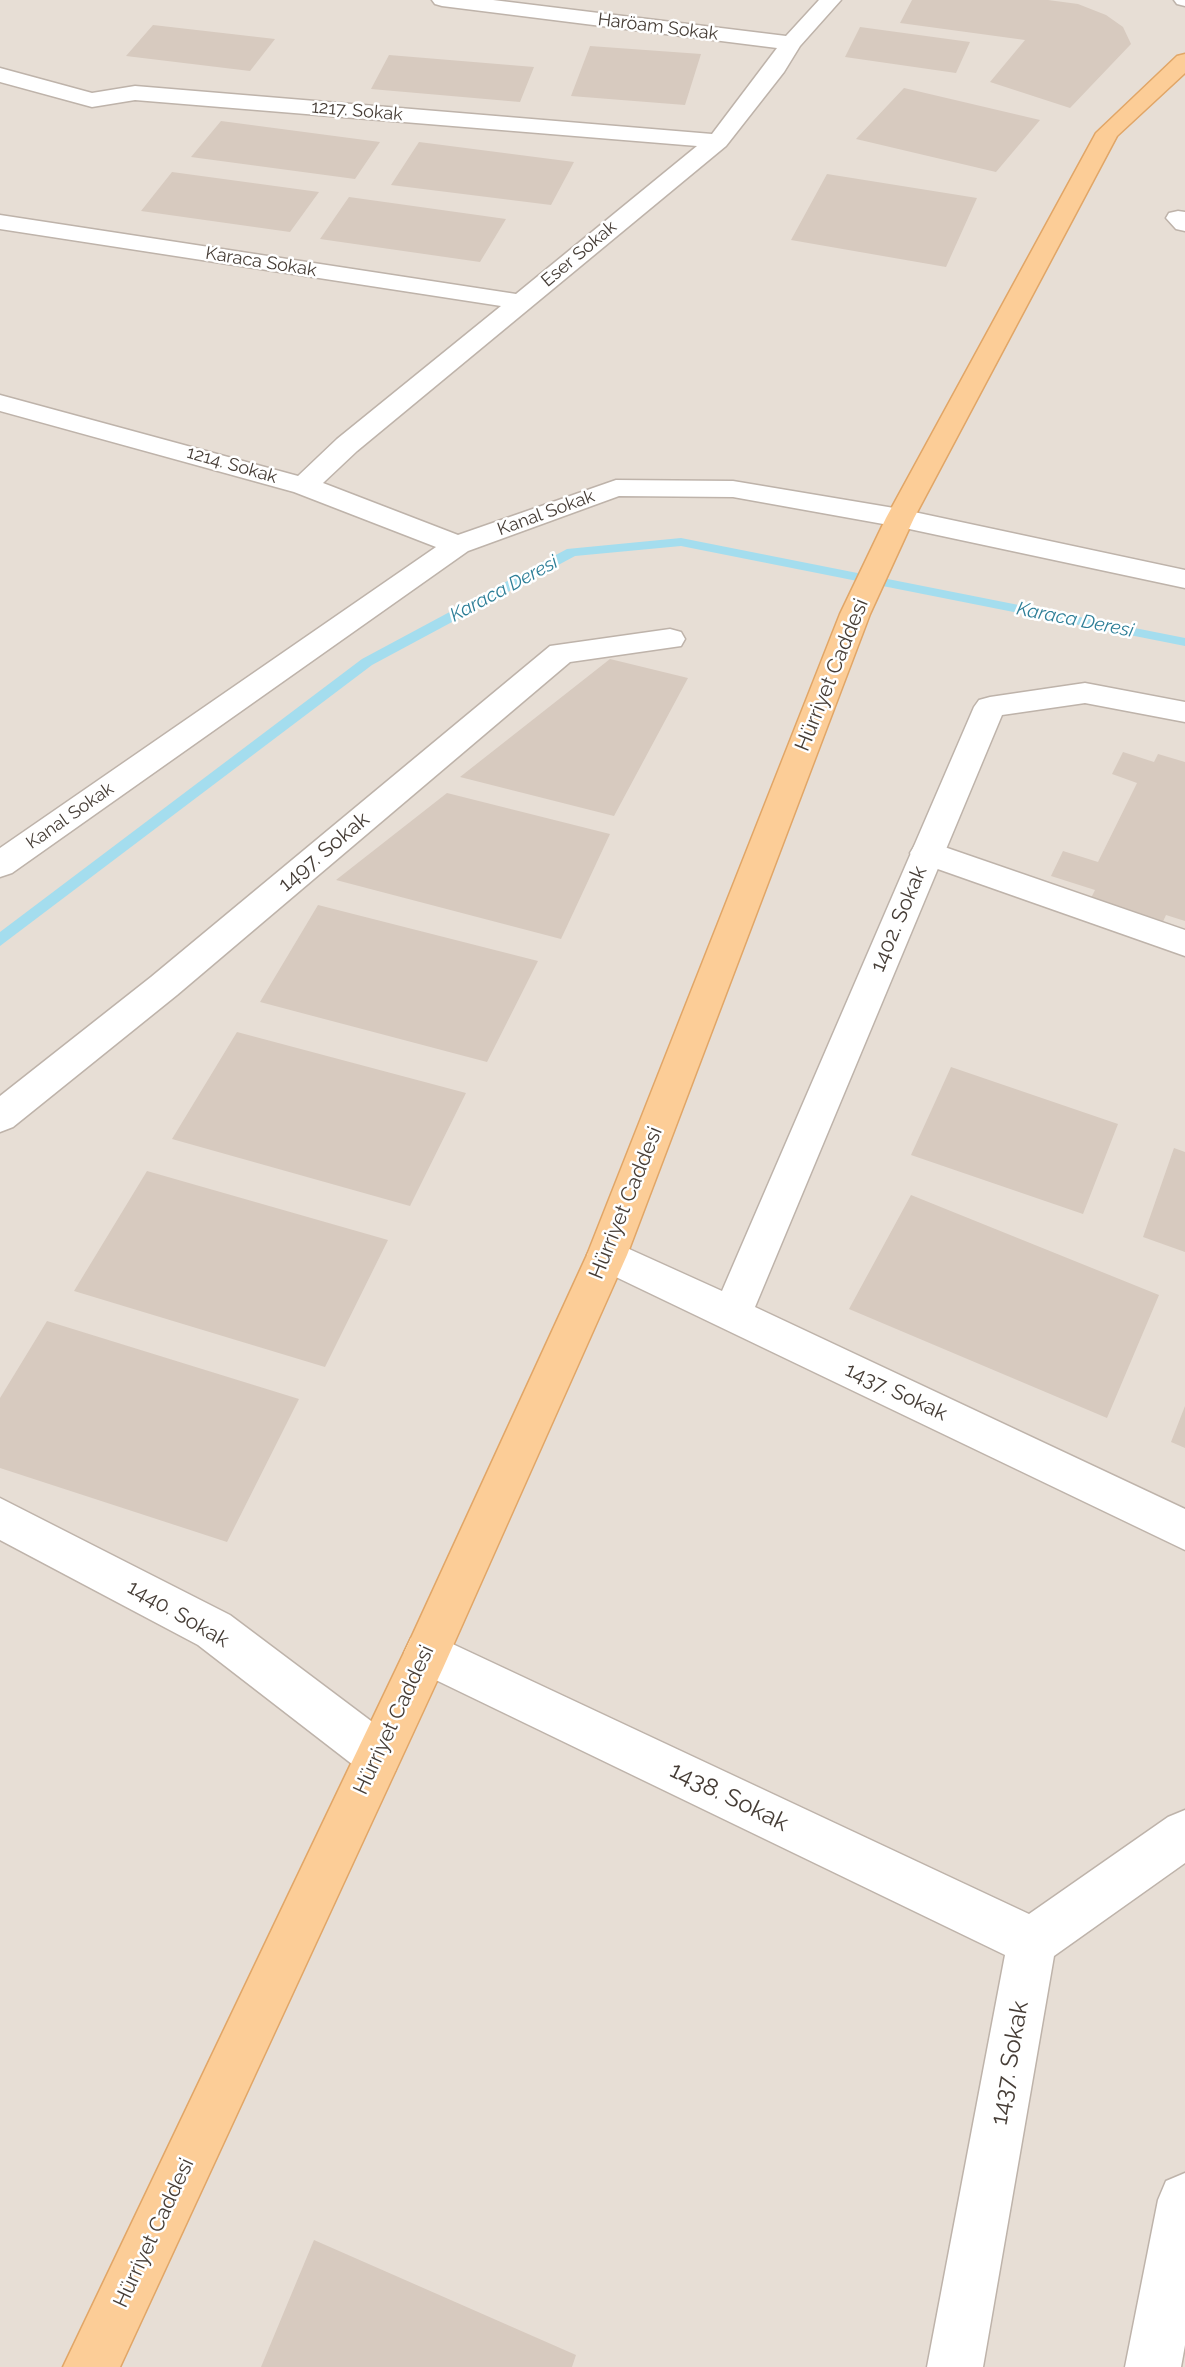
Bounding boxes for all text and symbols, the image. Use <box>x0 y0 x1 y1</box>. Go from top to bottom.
street label: Haröam Sokak <box>597 9 719 45</box>
street label: 1217. Sokak <box>310 96 404 126</box>
street label: Eser Sokak <box>537 216 621 292</box>
street label: Karaca Sokak <box>204 243 318 281</box>
street label: 1214. Sokak <box>184 442 280 488</box>
street label: Kanal Sokak <box>495 485 597 541</box>
water label: Karaca Deresi <box>446 551 562 627</box>
street label: Hürriyet Caddesi <box>790 595 874 755</box>
water label: Karaca Deresi <box>1015 597 1135 643</box>
street label: Kanal Sokak <box>22 778 118 854</box>
street label: 1497. Sokak <box>273 807 375 897</box>
street label: 1402. Sokak <box>865 862 933 976</box>
street label: Hürriyet Caddesi <box>584 1123 668 1283</box>
street label: 1437. Sokak <box>841 1357 951 1427</box>
street label: 1440. Sokak <box>123 1575 233 1653</box>
street label: Hürriyet Caddesi <box>348 1641 440 1799</box>
street label: 1438. Sokak <box>665 1756 793 1838</box>
street label: 1437. Sokak <box>985 1999 1035 2127</box>
street label: Hürriyet Caddesi <box>108 2154 200 2312</box>

